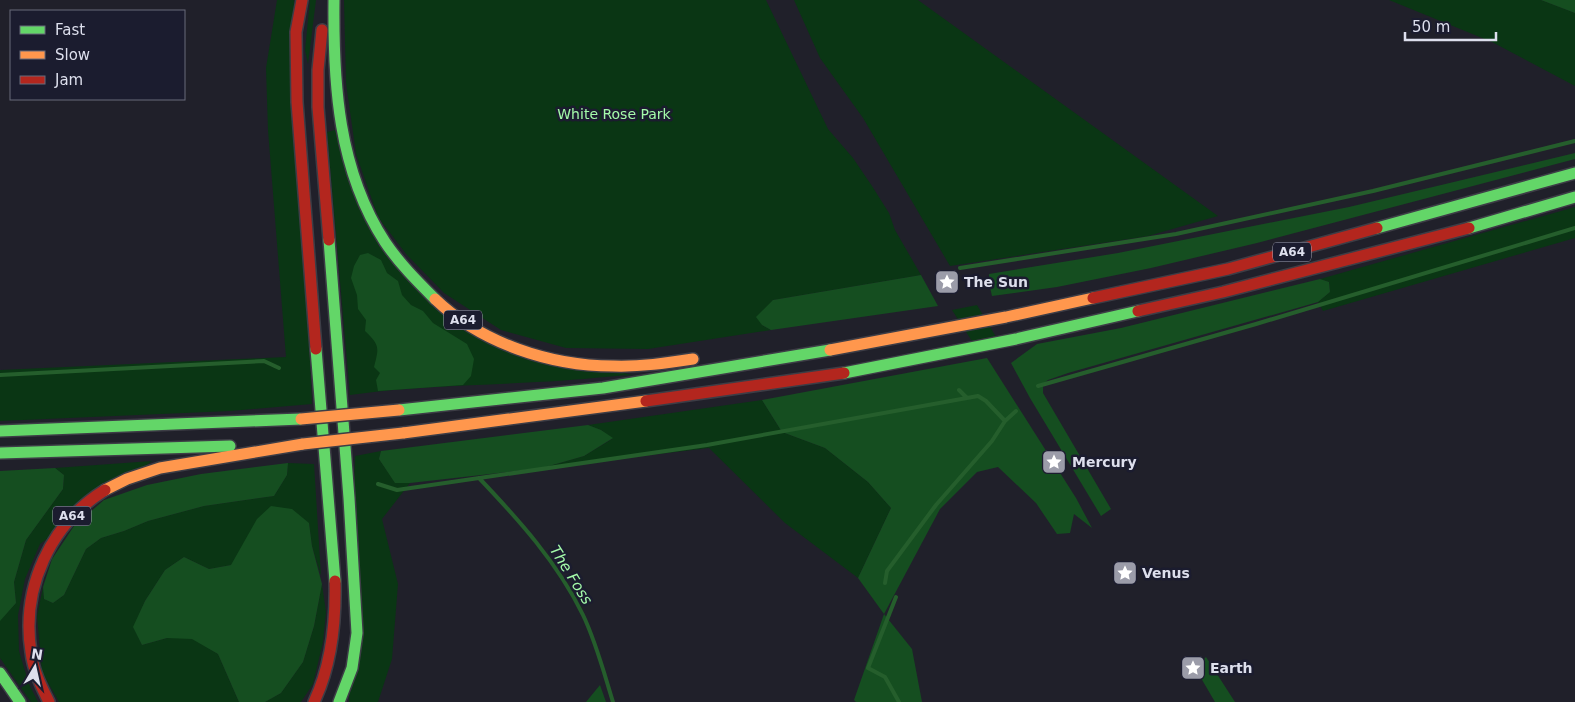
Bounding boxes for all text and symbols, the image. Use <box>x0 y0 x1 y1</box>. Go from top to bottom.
legend <box>10 10 185 100</box>
scale bar <box>1405 10 1496 42</box>
text: 50 m <box>1412 18 1450 36</box>
text: Fast <box>55 21 85 39</box>
text: Slow <box>55 46 90 64</box>
text: Jam <box>54 71 83 89</box>
park label: White Rose Park <box>557 106 672 122</box>
road number: A64 <box>1273 242 1311 262</box>
place icon: The Sun <box>934 269 960 295</box>
place label: The Sun <box>964 274 1028 290</box>
road number: A64 <box>444 310 482 330</box>
place icon: Mercury <box>1041 449 1067 475</box>
place label: Mercury <box>1072 454 1137 470</box>
road number: A64 <box>53 506 91 526</box>
water label: The Foss <box>546 542 596 608</box>
place icon: Venus <box>1112 560 1138 586</box>
place label: Venus <box>1142 565 1190 581</box>
north arrow <box>10 642 60 692</box>
text: N <box>30 645 44 663</box>
place icon: Earth <box>1180 655 1206 681</box>
place label: Earth <box>1210 660 1253 676</box>

